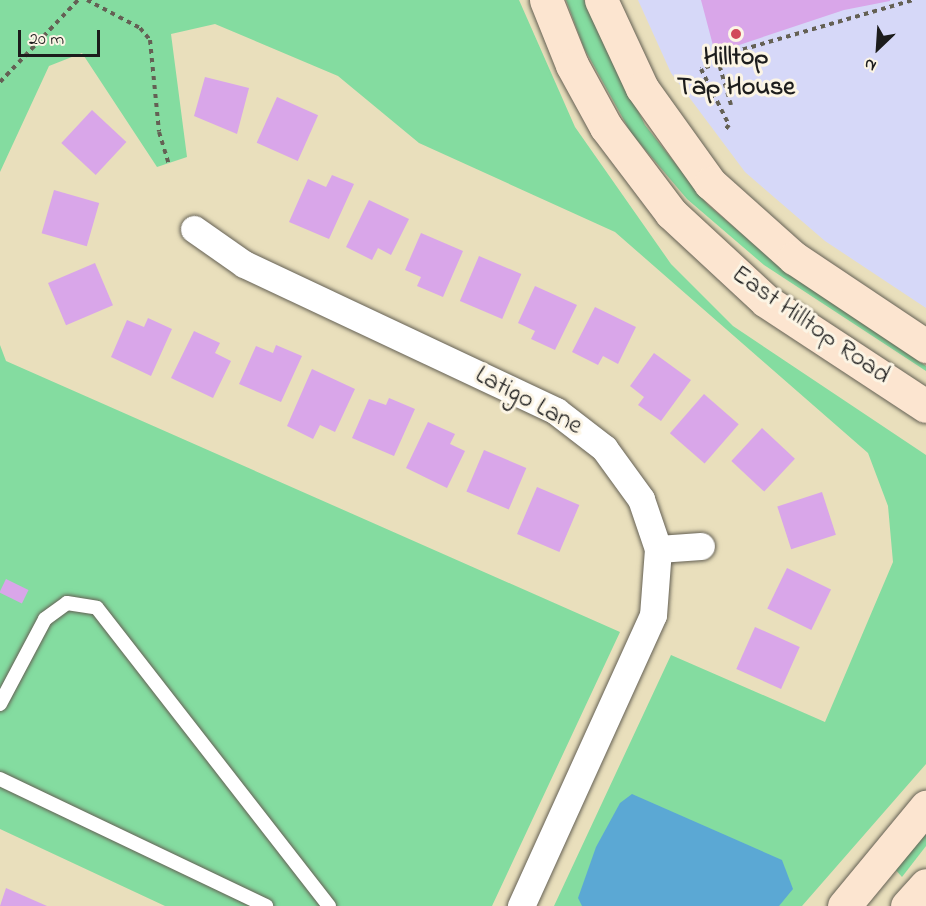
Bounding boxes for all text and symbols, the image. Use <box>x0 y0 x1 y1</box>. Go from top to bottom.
scale bar <box>21 18 104 56</box>
north arrow <box>848 18 908 78</box>
text: 20 m <box>29 27 64 53</box>
marker: Hilltop Tap House <box>729 27 743 41</box>
place label: Hilltop Tap House <box>677 43 795 104</box>
text: N <box>860 51 880 77</box>
street label: East Hilltop Road <box>725 260 895 392</box>
street label: Latigo Lane <box>469 361 587 443</box>

